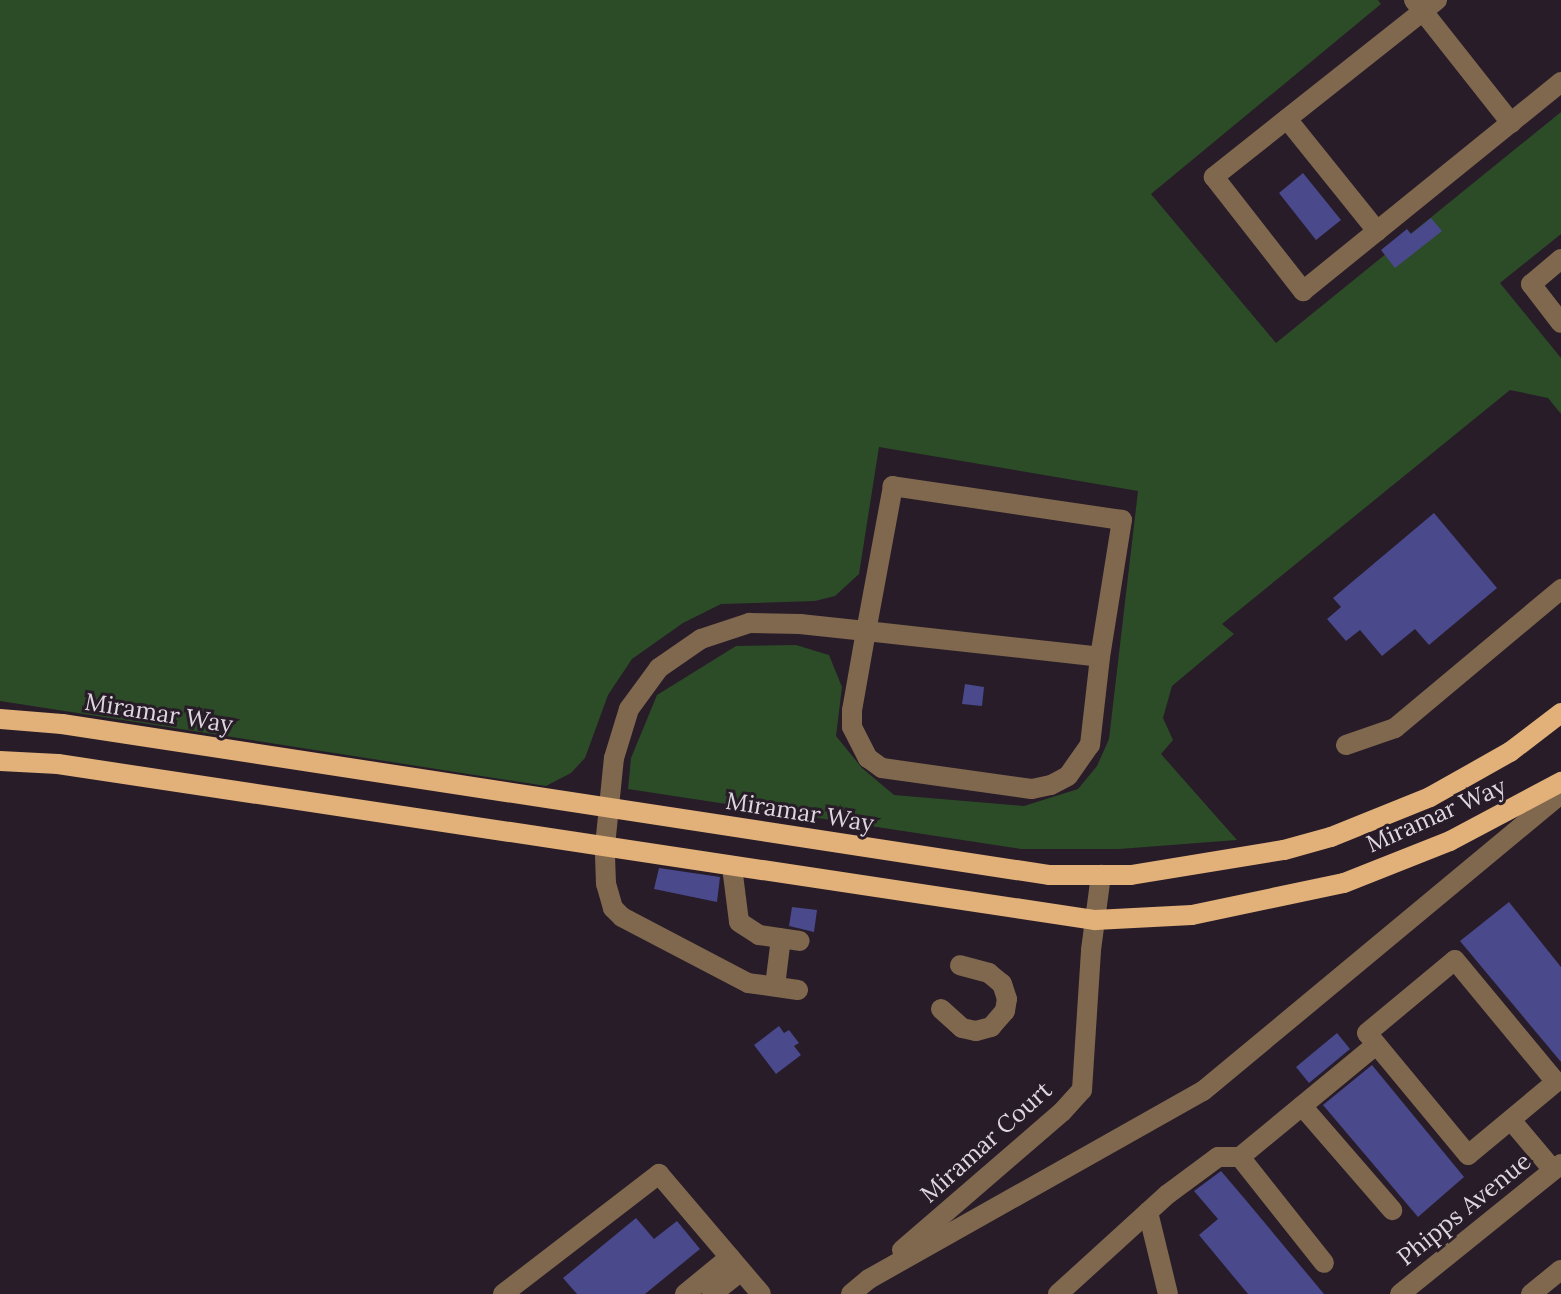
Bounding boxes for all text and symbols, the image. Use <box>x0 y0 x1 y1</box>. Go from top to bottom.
street label: Miramar Way <box>83 687 235 739</box>
street label: Miramar Way <box>1362 771 1510 859</box>
street label: Miramar Way <box>724 786 876 838</box>
street label: Miramar Court <box>914 1075 1058 1209</box>
street label: Phipps Avenue <box>1392 1147 1536 1271</box>

